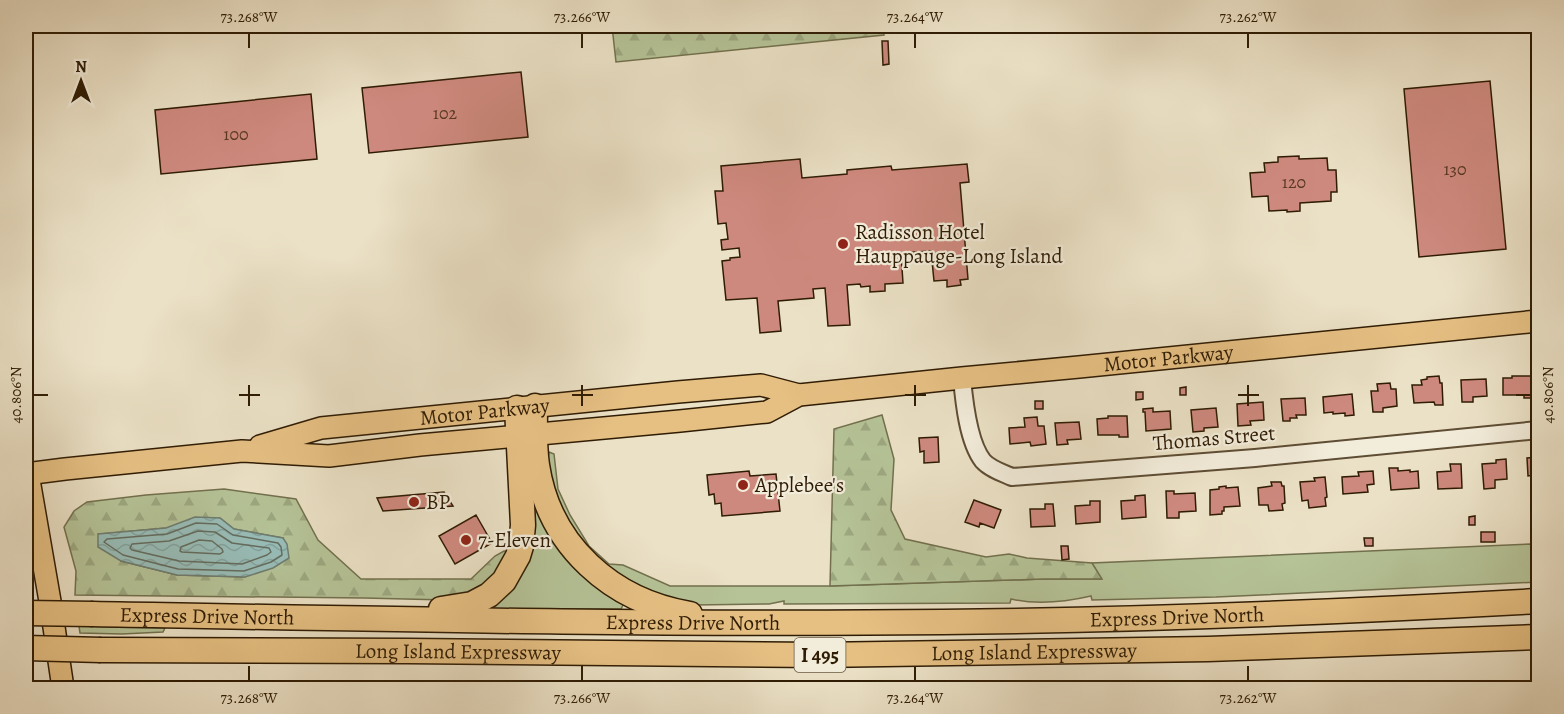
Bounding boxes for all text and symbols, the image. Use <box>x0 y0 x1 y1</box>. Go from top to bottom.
text: 73.268°W <box>221 7 277 27</box>
text: 73.266°W <box>554 7 610 27</box>
text: 73.264°W <box>887 7 943 27</box>
text: 73.262°W <box>1220 7 1276 27</box>
north arrow <box>51 51 111 111</box>
text: N <box>75 56 87 78</box>
house number: 102 <box>433 101 458 125</box>
house number: 100 <box>223 122 249 146</box>
house number: 130 <box>1443 157 1467 181</box>
house number: 120 <box>1282 170 1306 194</box>
place label: Radisson Hotel Hauppauge-Long Island <box>855 218 1063 270</box>
marker: Radisson Hotel Hauppauge-Long Island <box>836 237 850 251</box>
street label: Motor Parkway <box>1102 338 1235 378</box>
text: 40.806°N <box>6 366 26 423</box>
text: 40.806°N <box>1538 366 1558 423</box>
street label: Motor Parkway <box>418 391 551 432</box>
street label: Thomas Street <box>1152 419 1276 457</box>
place label: Applebee's <box>754 471 844 499</box>
marker: Applebee's <box>736 478 750 492</box>
place label: BP <box>426 488 451 516</box>
marker: BP <box>407 495 421 509</box>
place label: 7-Eleven <box>478 526 551 554</box>
marker: 7-Eleven <box>459 533 473 547</box>
street label: Express Drive North <box>119 600 295 632</box>
street label: Express Drive North <box>1089 600 1265 633</box>
street label: Express Drive North <box>606 608 780 637</box>
street label: Long Island Expressway <box>931 636 1138 667</box>
street label: Long Island Expressway <box>355 637 562 666</box>
road number: I 495 <box>794 638 846 672</box>
text: 73.268°W <box>221 688 277 708</box>
text: 73.266°W <box>554 688 610 708</box>
text: 73.264°W <box>887 688 943 708</box>
text: 73.262°W <box>1220 688 1276 708</box>

